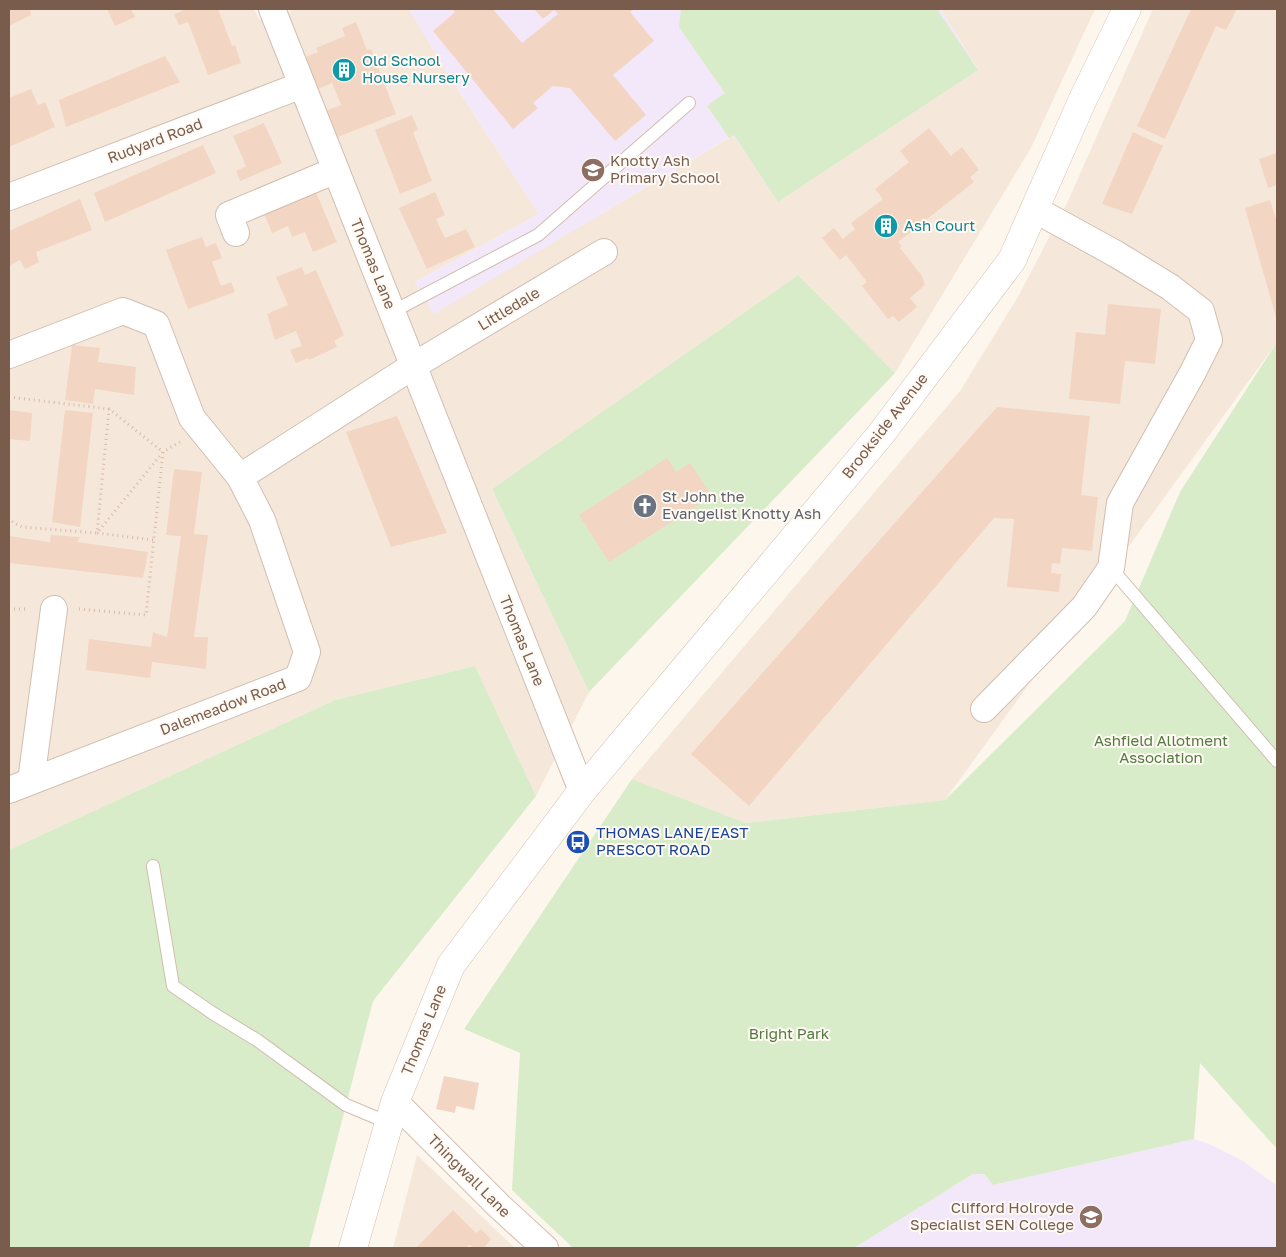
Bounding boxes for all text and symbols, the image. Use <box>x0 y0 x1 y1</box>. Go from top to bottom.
place label: Old School House Nursery <box>362 51 470 86</box>
building icon: Old School House Nursery <box>331 57 357 83</box>
street label: Rudyard Road <box>105 114 205 166</box>
place label: Knotty Ash Primary School <box>610 151 720 186</box>
school or university icon: Knotty Ash Primary School <box>580 157 606 183</box>
building icon: Ash Court <box>873 213 899 239</box>
street label: Thomas Lane <box>348 216 400 312</box>
place label: Ash Court <box>904 216 975 234</box>
street label: Littledale <box>474 283 543 334</box>
street label: Brookside Avenue <box>837 369 931 482</box>
place label: St John the Evangelist Knotty Ash <box>662 487 821 522</box>
church icon: St John the Evangelist Knotty Ash <box>632 493 658 519</box>
street label: Thomas Lane <box>497 593 549 689</box>
street label: Dalemeadow Road <box>157 674 288 738</box>
park label: Ashfield Allotment Association <box>1094 731 1228 766</box>
place label: THOMAS LANE/EAST PRESCOT ROAD <box>596 823 749 858</box>
bus stop icon: THOMAS LANE/EAST PRESCOT ROAD <box>565 829 591 855</box>
street label: Thomas Lane <box>397 981 450 1078</box>
park label: Bright Park <box>749 1024 830 1042</box>
street label: Thingwall Lane <box>425 1130 515 1221</box>
place label: Clifford Holroyde Specialist SEN College <box>910 1198 1074 1233</box>
school or university icon: Clifford Holroyde Specialist SEN College <box>1078 1204 1104 1230</box>

